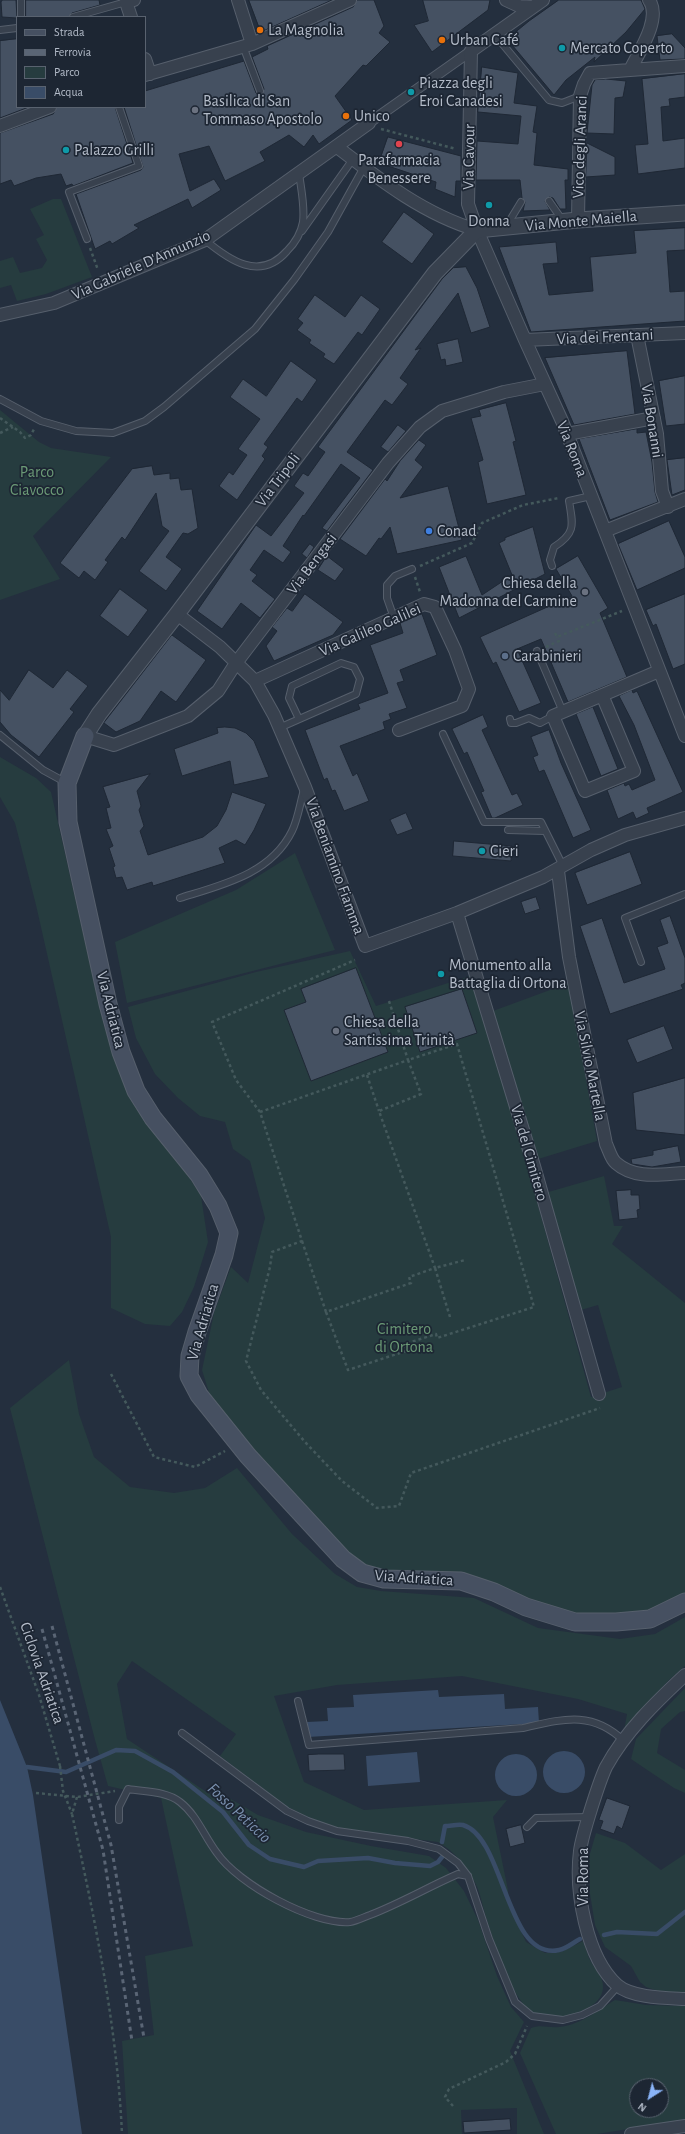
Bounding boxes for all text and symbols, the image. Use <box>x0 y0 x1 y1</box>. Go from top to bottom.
legend <box>16 16 146 108</box>
place label: La Magnolia <box>268 20 344 40</box>
marker: La Magnolia <box>255 25 265 35</box>
text: Strada <box>54 26 85 38</box>
place label: Urban Café <box>450 30 519 50</box>
marker: Urban Café <box>437 35 447 45</box>
place label: Mercato Coperto <box>570 38 673 58</box>
marker: Mercato Coperto <box>557 43 567 53</box>
text: Ferrovia <box>54 46 91 58</box>
text: Parco <box>54 66 80 78</box>
place label: Piazza degli Eroi Canadesi <box>419 73 503 111</box>
text: Acqua <box>54 86 83 98</box>
marker: Piazza degli Eroi Canadesi <box>406 87 416 97</box>
place label: Basilica di San Tommaso Apostolo <box>203 91 322 129</box>
street label: Vico degli Aranci <box>569 95 591 199</box>
marker: Basilica di San Tommaso Apostolo <box>190 105 200 115</box>
place label: Unico <box>354 106 390 126</box>
marker: Unico <box>341 111 351 121</box>
street label: Via Cavour <box>459 124 479 190</box>
marker: Parafarmacia Benessere <box>394 139 404 149</box>
place label: Palazzo Grilli <box>74 140 154 160</box>
marker: Palazzo Grilli <box>61 145 71 155</box>
place label: Parafarmacia Benessere <box>358 150 440 188</box>
marker: Donna <box>484 200 494 210</box>
street label: Via Monte Maiella <box>524 207 638 235</box>
place label: Donna <box>468 211 510 231</box>
street label: Via Gabriele D'Annunzio <box>69 226 213 304</box>
street label: Via dei Frentani <box>556 325 654 349</box>
street label: Via Bonanni <box>637 383 667 459</box>
street label: Via Roma <box>552 418 592 480</box>
street label: Via Tripoli <box>251 449 305 511</box>
park label: Parco Ciavocco <box>10 462 64 500</box>
place label: Conad <box>437 521 477 541</box>
marker: Conad <box>424 526 434 536</box>
street label: Via Bengasi <box>283 530 341 598</box>
place label: Chiesa della Madonna del Carmine <box>440 573 577 611</box>
marker: Chiesa della Madonna del Carmine <box>580 587 590 597</box>
street label: Via Galileo Galilei <box>316 599 424 661</box>
place label: Carabinieri <box>513 646 582 666</box>
marker: Carabinieri <box>500 651 510 661</box>
street label: Via Beniamino Fiamma <box>301 795 369 937</box>
place label: Cieri <box>490 841 519 861</box>
marker: Cieri <box>477 846 487 856</box>
place label: Monumento alla Battaglia di Ortona <box>449 955 567 993</box>
street label: Via Adriatica <box>92 969 130 1051</box>
marker: Monumento alla Battaglia di Ortona <box>436 969 446 979</box>
street label: Via Silvio Martella <box>570 1009 610 1123</box>
place label: Chiesa della Santissima Trinità <box>344 1012 455 1050</box>
marker: Chiesa della Santissima Trinità <box>331 1026 341 1036</box>
street label: Via del Cimitero <box>506 1103 552 1203</box>
street label: Via Adriatica <box>183 1281 223 1363</box>
park label: Cimitero di Ortona <box>375 1319 433 1357</box>
street label: Via Adriatica <box>374 1566 454 1590</box>
street label: Ciclovia Adriatica <box>16 1619 68 1727</box>
water label: Fosso Peticcio <box>203 1778 275 1848</box>
street label: Via Roma <box>573 1847 593 1907</box>
north arrow <box>629 2078 669 2118</box>
text: N <box>636 2101 649 2114</box>

